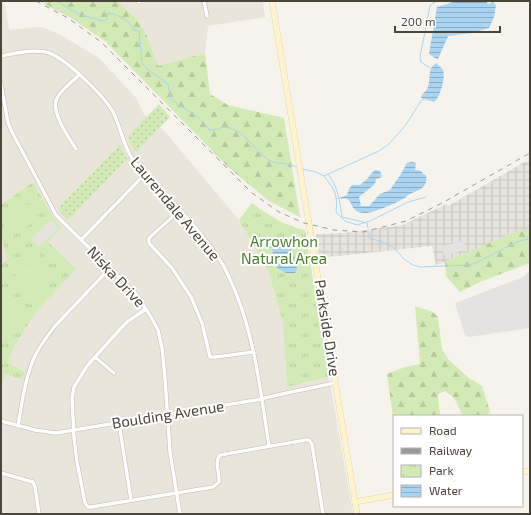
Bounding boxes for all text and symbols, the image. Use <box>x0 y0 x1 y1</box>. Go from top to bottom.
scale bar <box>395 8 500 34</box>
text: 200 m <box>401 14 435 28</box>
street label: Laurendale Avenue <box>127 153 224 264</box>
park label: Arrowhon Natural Area <box>241 232 327 267</box>
street label: Niska Drive <box>84 242 149 311</box>
street label: Parkside Drive <box>311 278 345 377</box>
street label: Boulding Avenue <box>110 396 225 432</box>
legend <box>393 415 523 507</box>
text: Road <box>429 423 457 437</box>
text: Railway <box>429 443 473 457</box>
text: Park <box>429 463 454 477</box>
text: Water <box>429 483 463 497</box>

